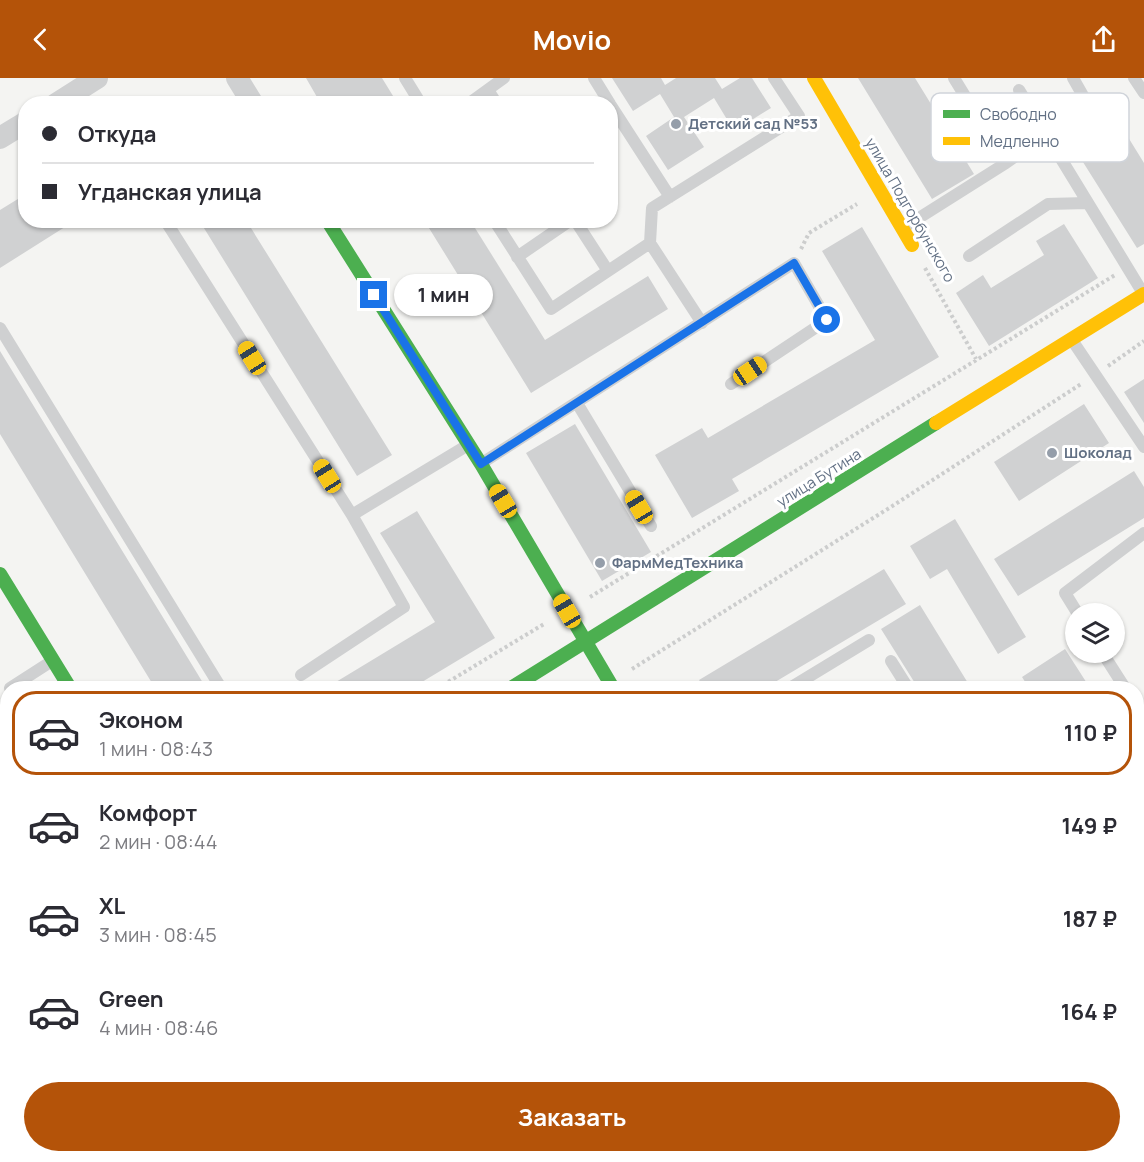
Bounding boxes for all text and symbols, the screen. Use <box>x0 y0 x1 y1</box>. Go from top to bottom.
text: Movio <box>533 21 611 58</box>
icon: back <box>24 23 57 56</box>
icon: share <box>1087 23 1120 56</box>
legend <box>931 93 1129 162</box>
text: Свободно <box>980 103 1057 125</box>
place label: Детский сад №53 <box>688 113 818 134</box>
marker: Детский сад №53 <box>669 117 683 131</box>
text: Откуда <box>78 119 157 149</box>
text: Медленно <box>980 130 1059 152</box>
street label: улица Подгорбунского <box>860 134 960 286</box>
text: Угданская улица <box>78 177 262 207</box>
callout: 1 мин <box>395 274 494 316</box>
route end <box>360 281 387 308</box>
text: 1 мин <box>418 281 469 308</box>
route start <box>813 306 840 333</box>
car <box>235 338 269 378</box>
car <box>730 353 770 389</box>
place label: Шоколад <box>1064 442 1132 463</box>
street label: улица Бутина <box>773 443 865 512</box>
marker: Шоколад <box>1045 446 1059 460</box>
car <box>310 456 344 496</box>
car <box>486 481 520 521</box>
car <box>622 487 656 527</box>
place label: ФармМедТехника <box>612 552 743 573</box>
marker: ФармМедТехника <box>593 556 607 570</box>
car <box>550 591 584 631</box>
map controls <box>1065 603 1125 663</box>
button: layers <box>1065 603 1125 663</box>
text: Эконом <box>99 705 183 735</box>
icon: car <box>27 706 81 760</box>
text: 110 ₽ <box>1064 718 1117 748</box>
text: 1 мин · 08:43 <box>99 735 213 762</box>
text: Комфорт <box>99 798 197 828</box>
icon: car <box>27 799 81 853</box>
text: 149 ₽ <box>1061 811 1117 841</box>
text: 2 мин · 08:44 <box>99 828 218 855</box>
text: XL <box>99 891 125 921</box>
icon: car <box>27 892 81 946</box>
text: 187 ₽ <box>1063 904 1117 934</box>
text: 3 мин · 08:45 <box>99 921 217 948</box>
text: Green <box>99 984 164 1014</box>
icon: car <box>27 985 81 1039</box>
text: 164 ₽ <box>1061 997 1117 1027</box>
text: 4 мин · 08:46 <box>99 1014 218 1041</box>
button: Заказать <box>24 1082 1120 1151</box>

